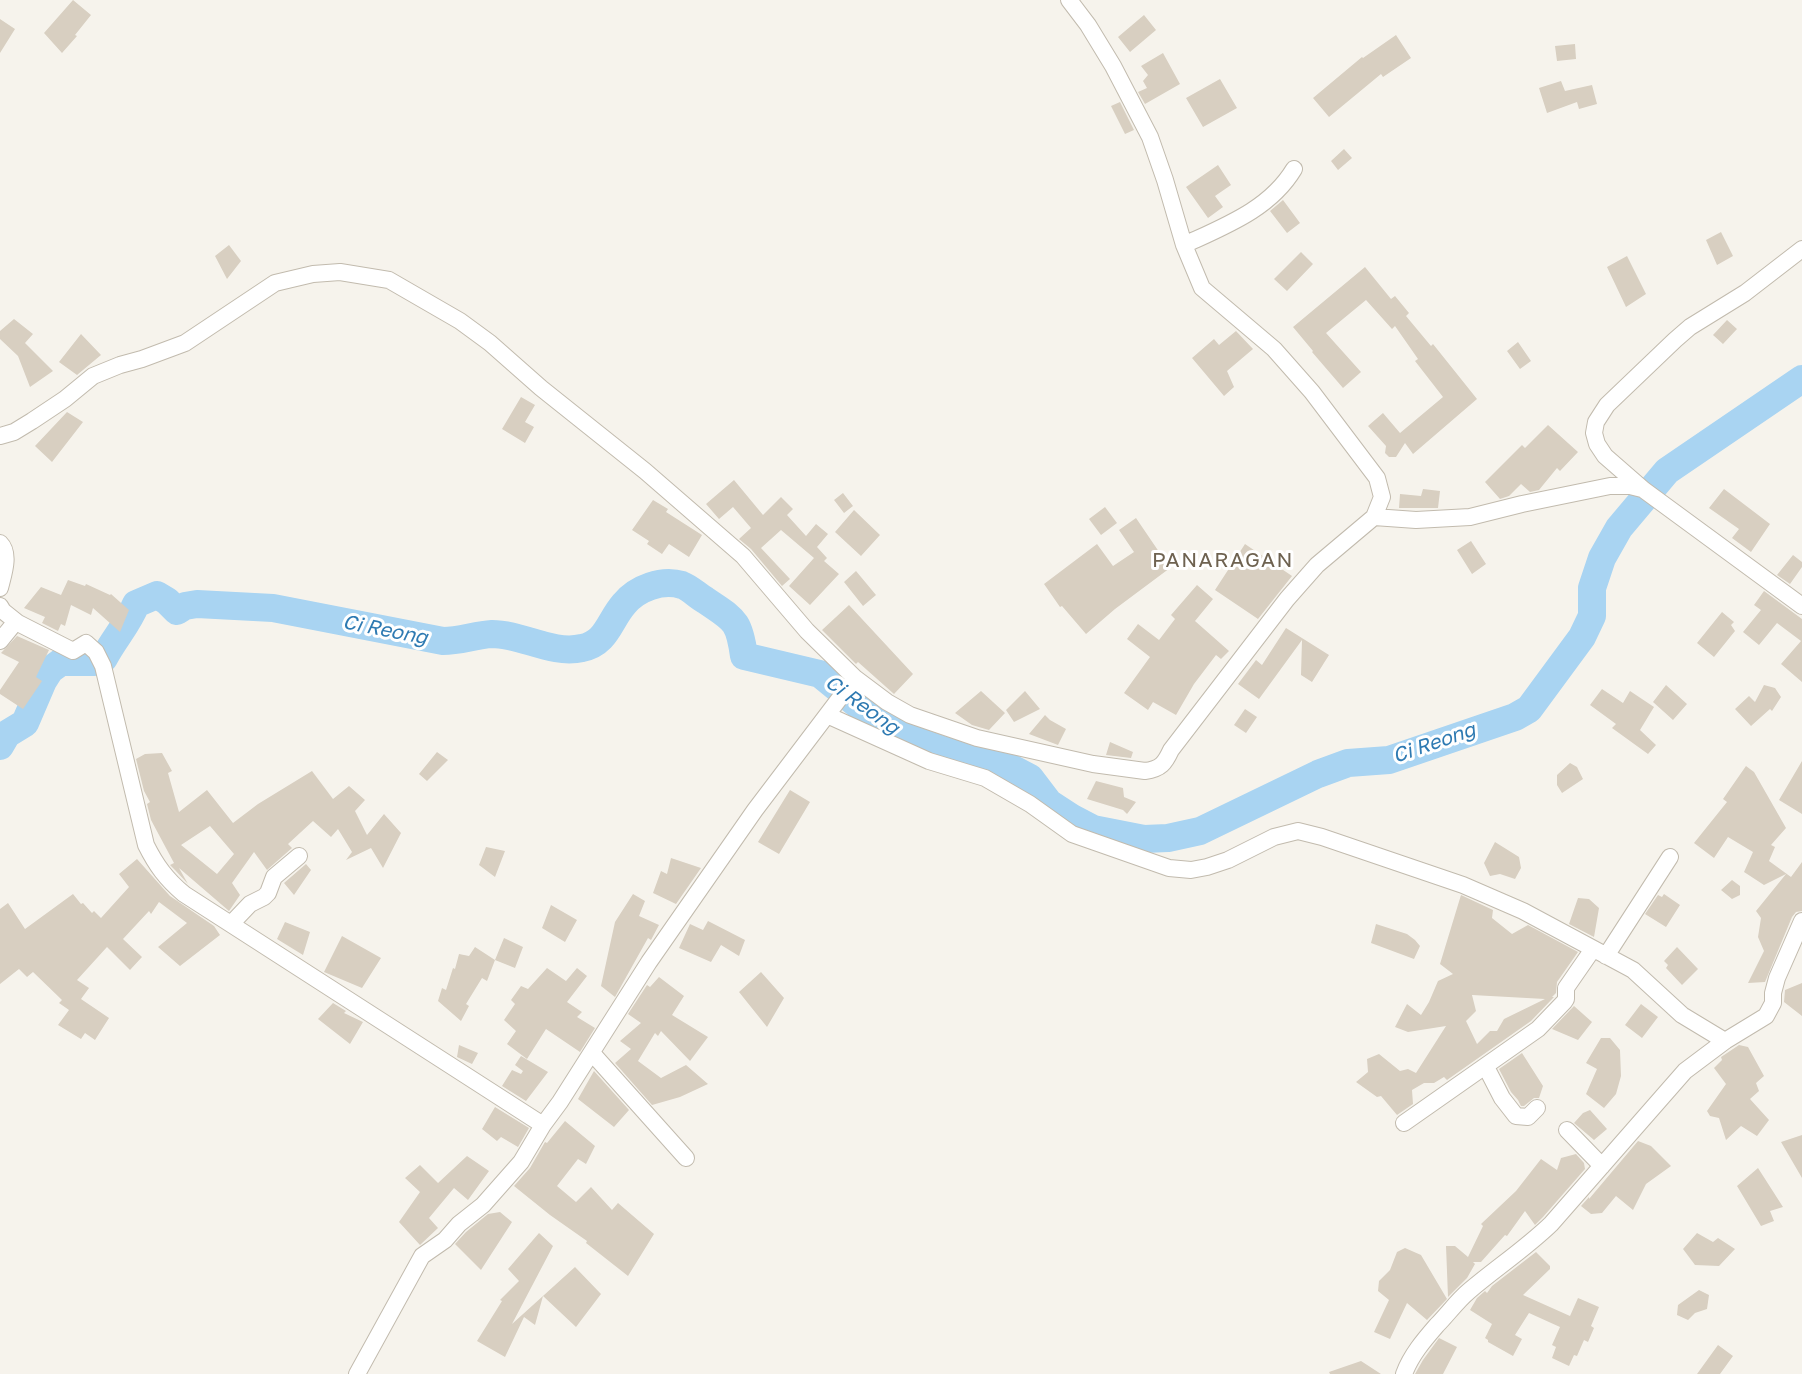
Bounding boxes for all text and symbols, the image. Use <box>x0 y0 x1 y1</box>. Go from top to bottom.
district label: PANARAGAN <box>1152 547 1294 573</box>
water label: Ci Reong <box>341 610 429 650</box>
water label: Ci Reong <box>820 670 904 740</box>
water label: Ci Reong <box>1390 718 1478 768</box>

